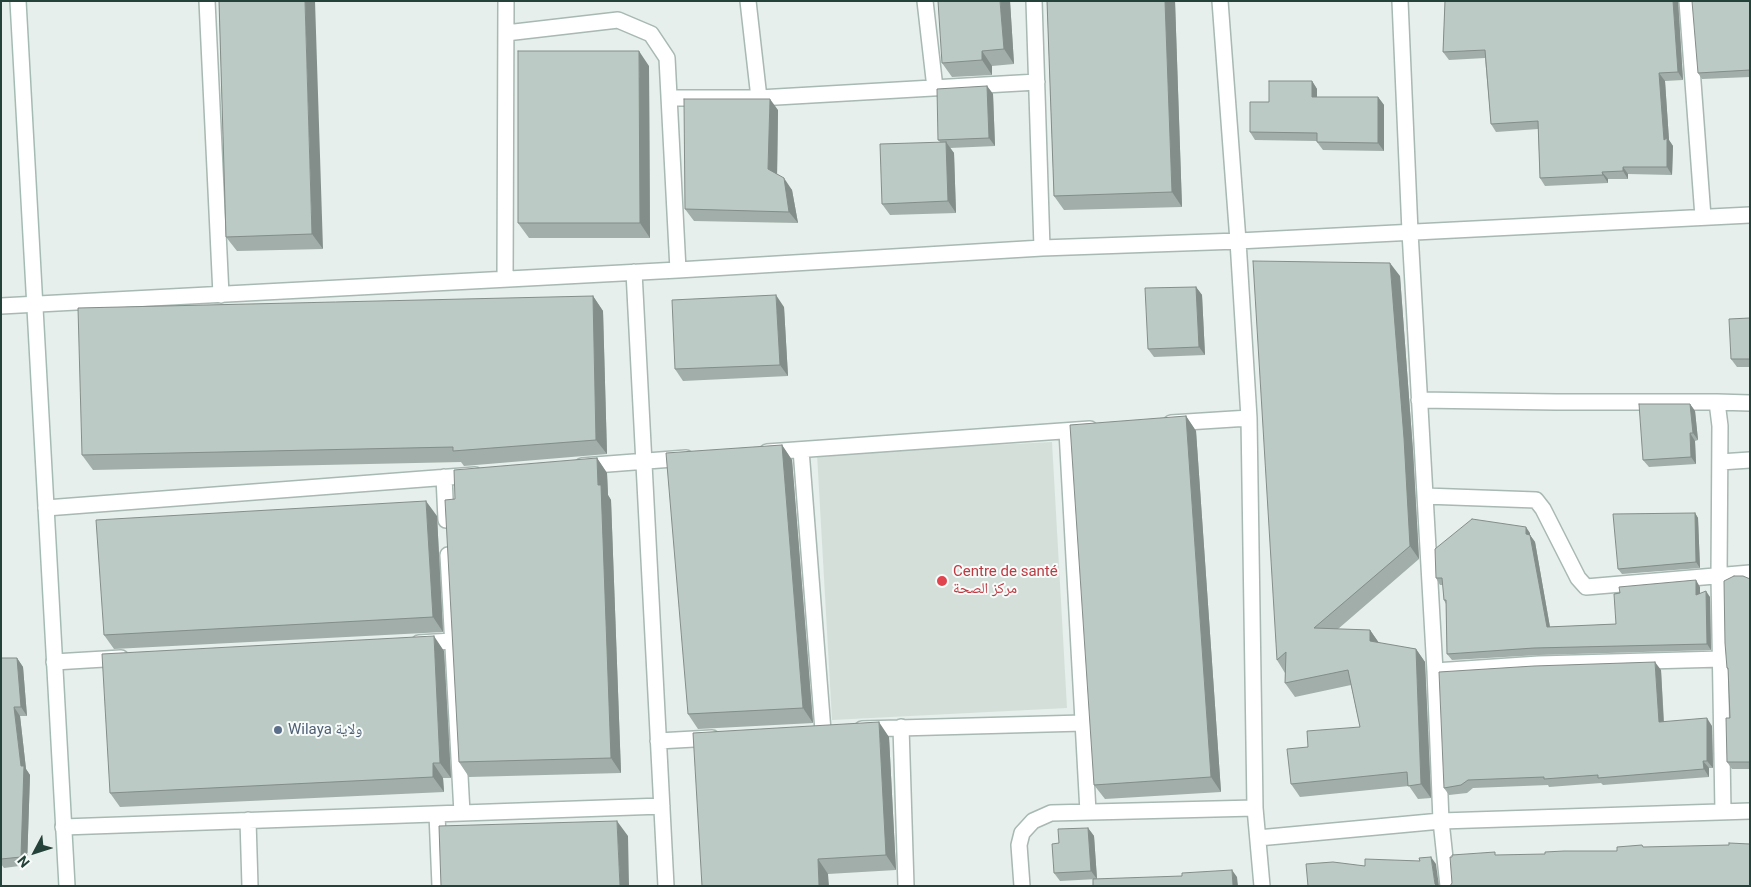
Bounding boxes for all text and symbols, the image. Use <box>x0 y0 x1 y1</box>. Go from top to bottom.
place label: Centre de santé مركز الصحة <box>953 563 1058 598</box>
marker: Centre de santé مركز الصحة <box>935 574 949 588</box>
place label: Wilaya ولاية <box>288 721 362 739</box>
marker: Wilaya ولاية <box>272 724 284 736</box>
north arrow <box>10 827 60 877</box>
text: N <box>14 853 33 871</box>

